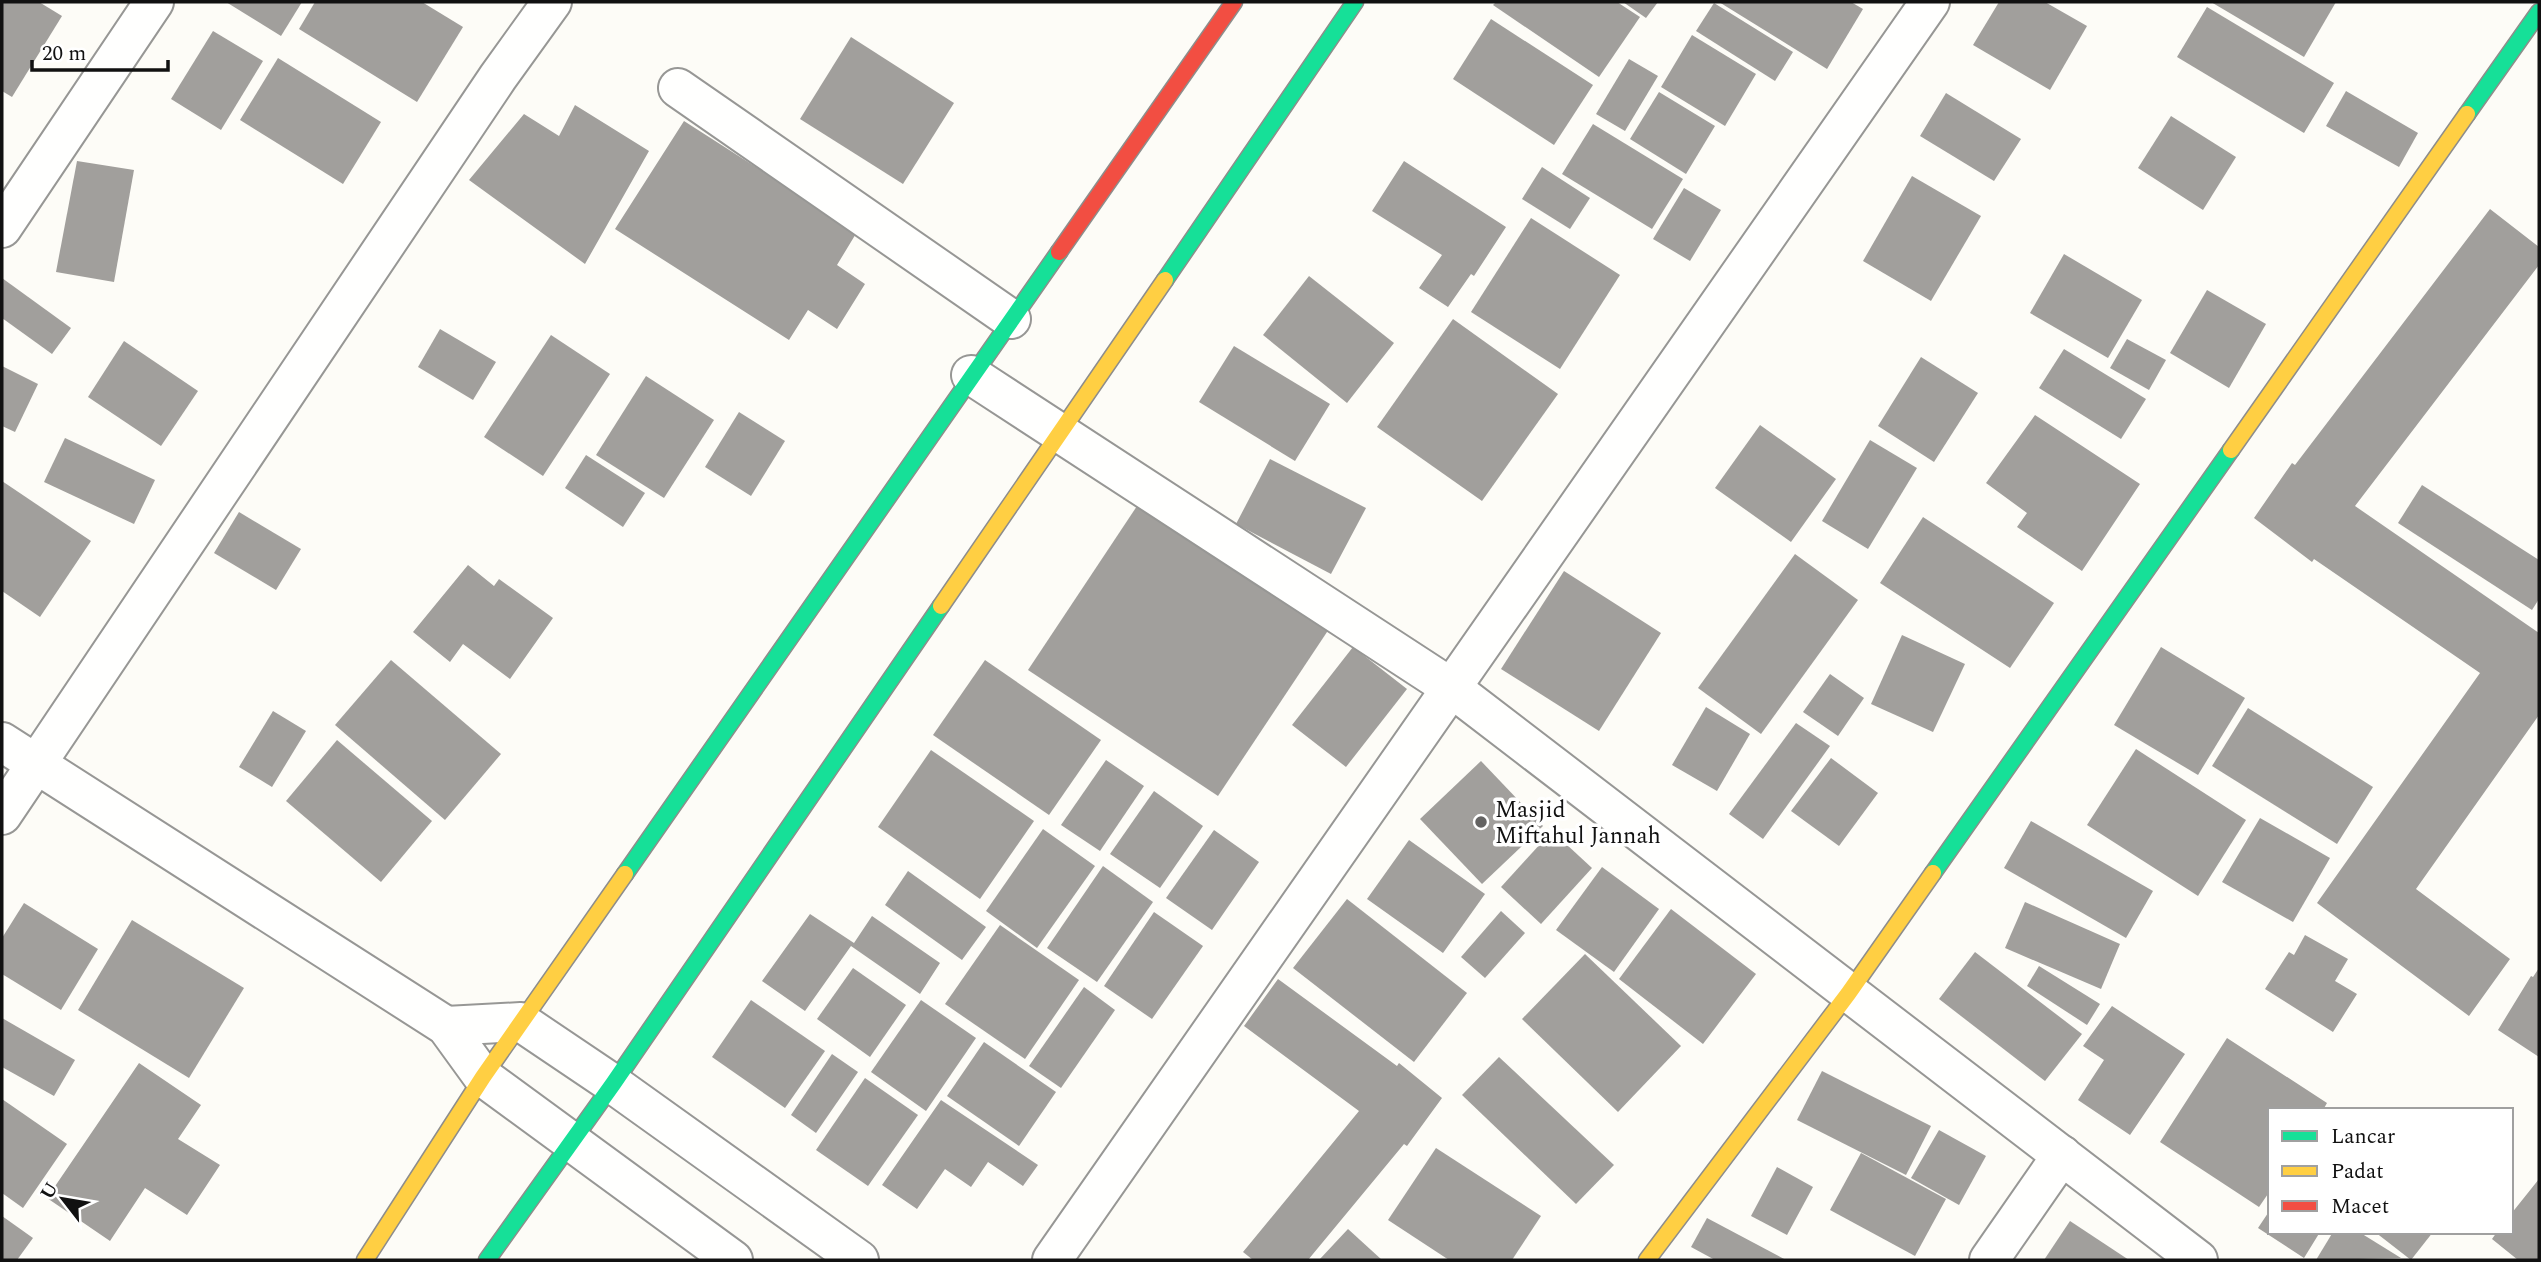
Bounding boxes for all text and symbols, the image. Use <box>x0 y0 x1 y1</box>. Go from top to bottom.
scale bar <box>32 28 168 72</box>
text: 20 m <box>42 38 86 70</box>
place label: Masjid Miftahul Jannah <box>1495 793 1661 854</box>
marker: Masjid Miftahul Jannah <box>1473 814 1489 830</box>
legend <box>2268 1108 2513 1234</box>
text: Lancar <box>2331 1121 2395 1153</box>
text: Padat <box>2331 1156 2384 1188</box>
north arrow <box>28 1164 98 1234</box>
text: U <box>33 1177 66 1205</box>
text: Macet <box>2331 1191 2389 1223</box>

